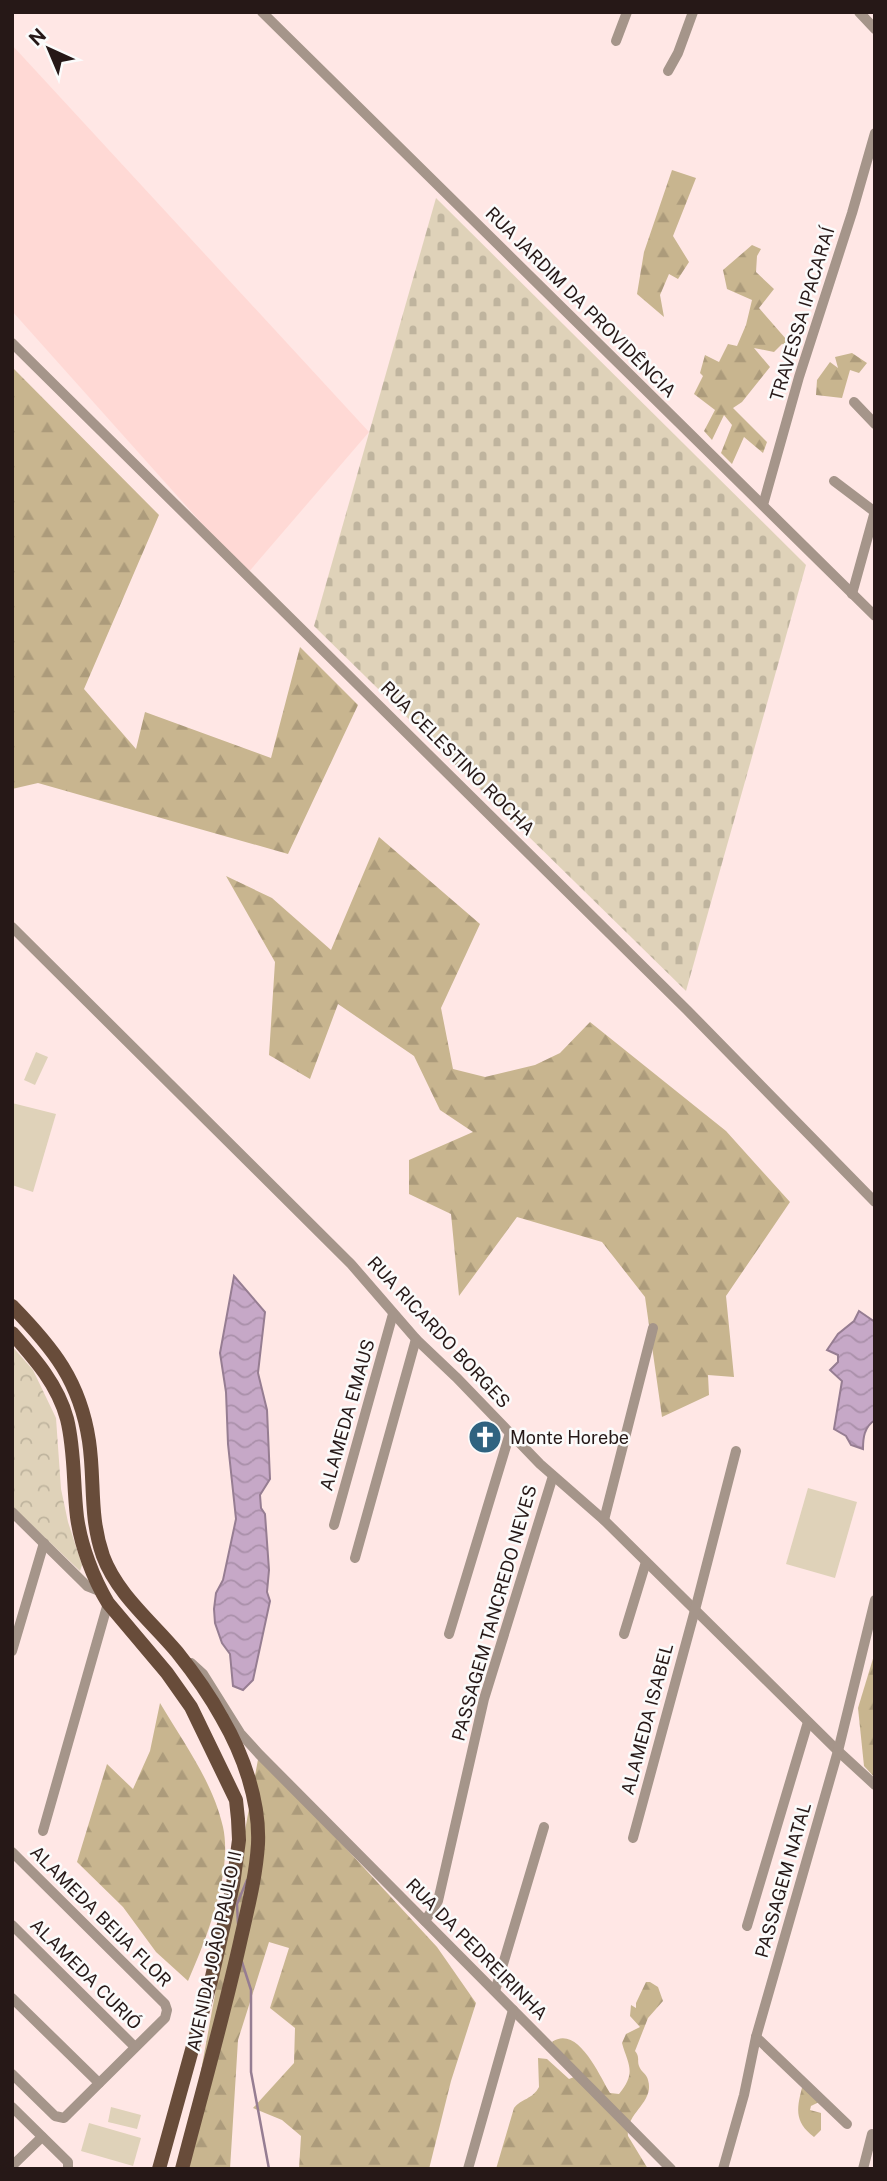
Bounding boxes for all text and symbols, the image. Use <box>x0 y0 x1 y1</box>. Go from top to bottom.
north arrow <box>14 14 84 84</box>
text: N <box>24 24 50 50</box>
street label: RUA JARDIM DA PROVIDÊNCIA <box>481 202 681 402</box>
street label: TRAVESSA IPACARAÍ <box>765 223 839 404</box>
street label: RUA CELESTINO ROCHA <box>377 677 540 840</box>
street label: RUA RICARDO BORGES <box>363 1252 515 1412</box>
street label: ALAMEDA EMAUS <box>315 1337 379 1493</box>
church icon: Monte Horebe <box>466 1418 504 1456</box>
place label: Monte Horebe <box>510 1427 629 1448</box>
street label: PASSAGEM TANCREDO NEVES <box>447 1483 541 1743</box>
street label: ALAMEDA ISABEL <box>617 1641 677 1797</box>
street label: PASSAGEM NATAL <box>751 1800 815 1960</box>
street label: ALAMEDA BEIJA FLOR <box>26 1841 176 1991</box>
street label: AVENIDA JOÃO PAULO II <box>182 1849 245 2053</box>
street label: RUA DA PEDREIRINHA <box>402 1874 552 2024</box>
street label: ALAMEDA CURIÓ <box>26 1914 146 2034</box>

